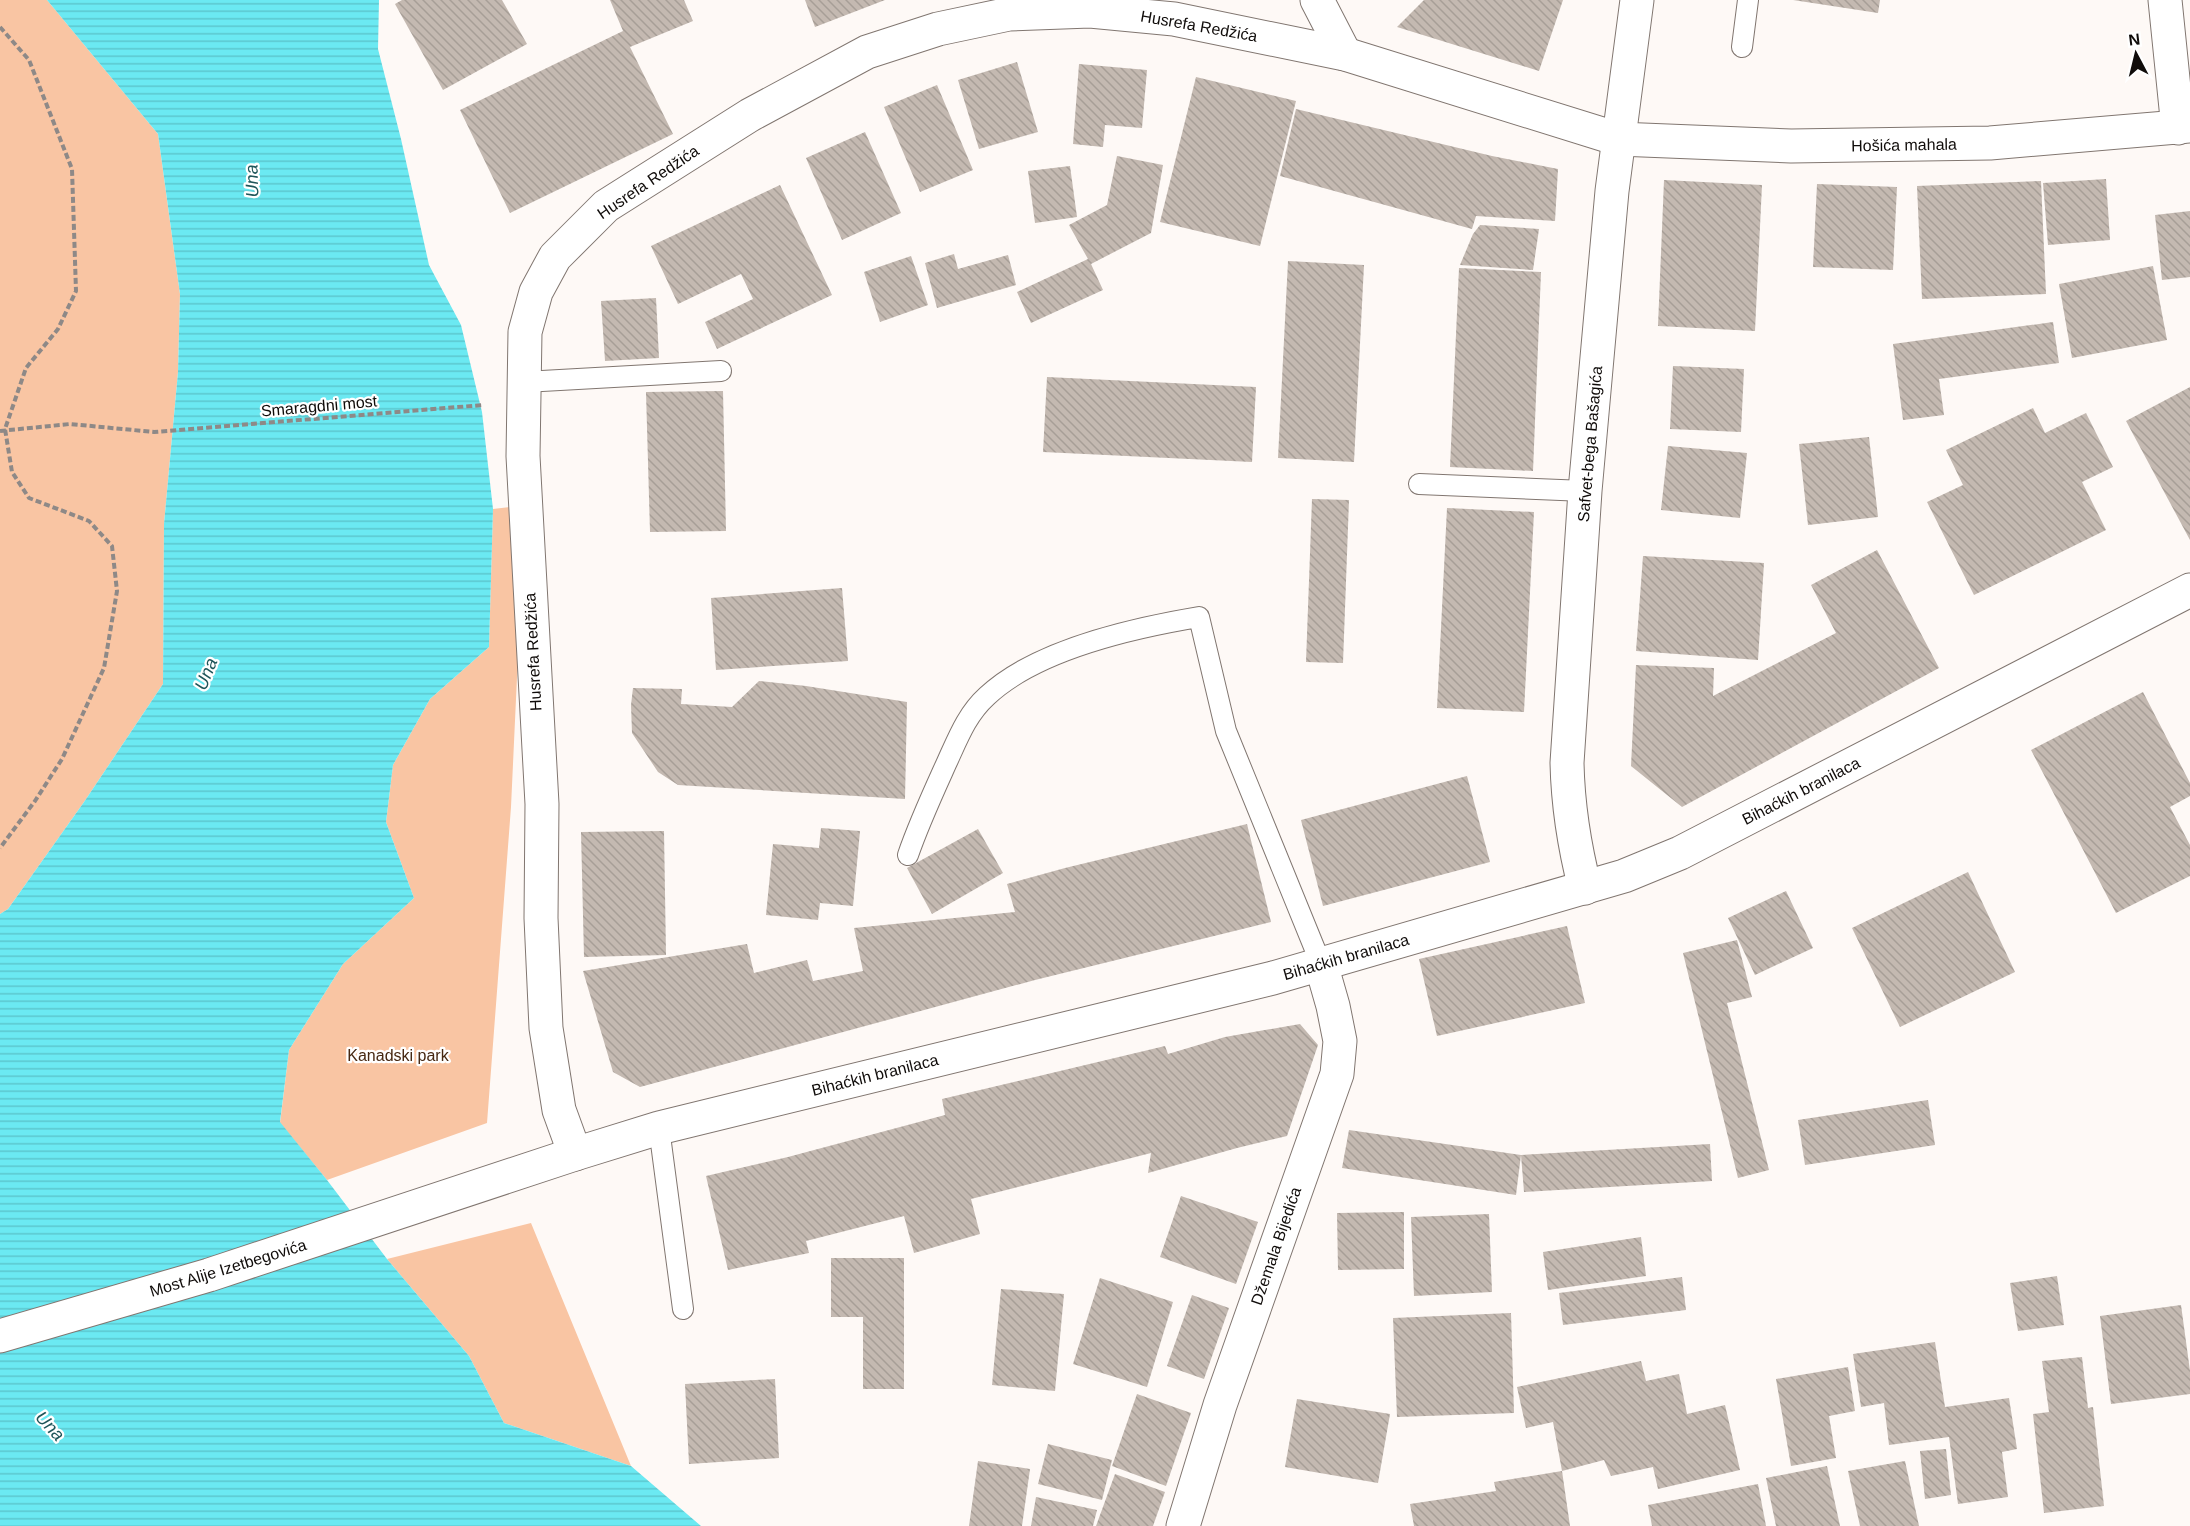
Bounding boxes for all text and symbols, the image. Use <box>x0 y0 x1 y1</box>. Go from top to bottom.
street label: Husrefa Redžića <box>1139 7 1259 45</box>
north arrow <box>2106 24 2166 84</box>
text: N <box>2127 30 2141 49</box>
street label: Hošića mahala <box>1851 136 1957 154</box>
street label: Husrefa Redžića <box>594 142 702 222</box>
water label: Una <box>241 164 263 198</box>
street label: Safvet-bega Bašagića <box>1575 365 1605 523</box>
street label: Smaragdni most <box>260 392 378 420</box>
street label: Husrefa Redžića <box>521 592 545 712</box>
water label: Una <box>191 655 221 693</box>
street label: Bihaćkih branilaca <box>1739 754 1863 828</box>
street label: Bihaćkih branilaca <box>1281 931 1411 983</box>
park label: Kanadski park <box>347 1047 450 1064</box>
street label: Bihaćkih branilaca <box>810 1051 940 1099</box>
street label: Džemala Bijedića <box>1248 1185 1304 1307</box>
street label: Most Alije Izetbegovića <box>148 1236 308 1300</box>
water label: Una <box>31 1407 69 1445</box>

